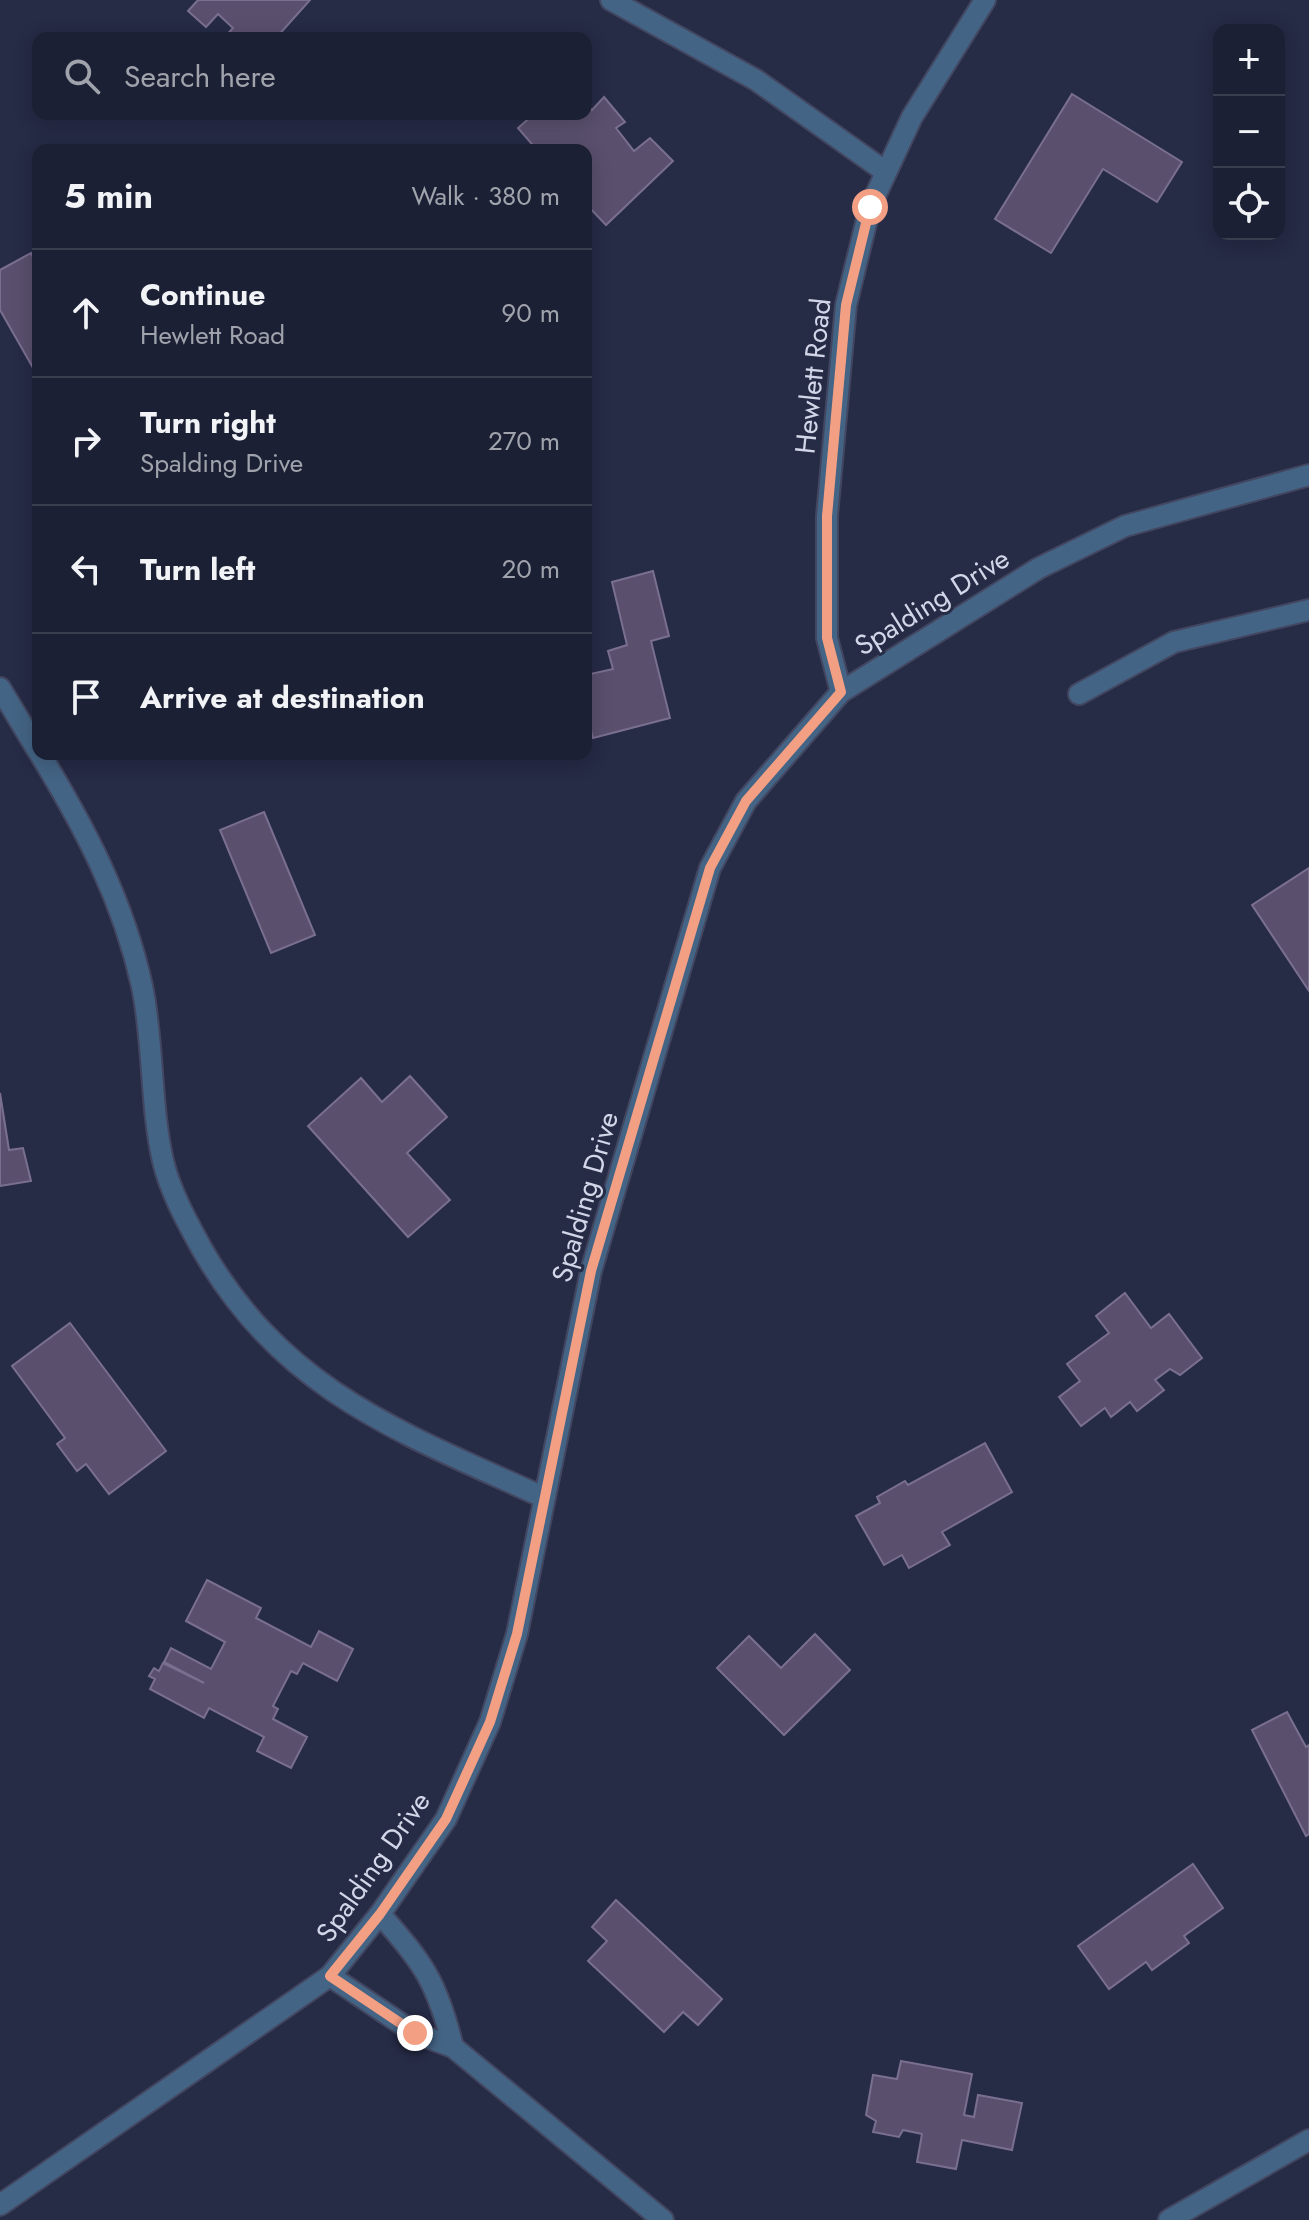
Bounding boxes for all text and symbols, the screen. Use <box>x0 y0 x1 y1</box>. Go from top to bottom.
map controls <box>1213 24 1285 240</box>
button: + <box>1213 24 1285 96</box>
search box <box>32 32 592 120</box>
icon: search <box>60 54 104 98</box>
text: Search here <box>124 55 276 98</box>
button: − <box>1213 96 1285 168</box>
button: locate <box>1213 168 1285 240</box>
text: 5 min <box>64 172 153 221</box>
text: Walk · 380 m <box>411 177 560 215</box>
route start <box>852 189 888 225</box>
text: Continue <box>140 273 266 316</box>
icon: ahead <box>64 291 108 335</box>
text: 90 m <box>501 294 560 332</box>
street label: Hewlett Road <box>784 296 842 456</box>
text: Hewlett Road <box>140 316 285 354</box>
text: Turn right <box>140 401 276 444</box>
icon: right <box>64 419 108 463</box>
text: 270 m <box>488 422 560 460</box>
text: Spalding Drive <box>140 444 303 482</box>
street label: Spalding Drive <box>847 538 1017 666</box>
icon: left <box>64 547 108 591</box>
text: Turn left <box>140 548 255 591</box>
text: 20 m <box>502 550 560 588</box>
icon: arrive <box>64 675 108 719</box>
text: Arrive at destination <box>140 676 425 719</box>
street label: Spalding Drive <box>541 1107 629 1287</box>
street label: Spalding Drive <box>306 1783 440 1951</box>
route end <box>397 2015 433 2051</box>

